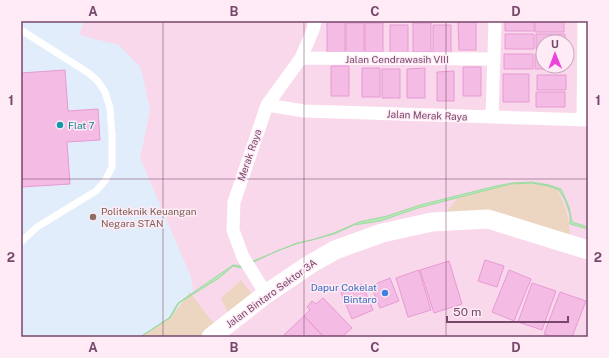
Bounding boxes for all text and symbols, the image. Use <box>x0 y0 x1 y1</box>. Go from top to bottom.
text: A <box>88 4 98 19</box>
text: B <box>230 4 239 19</box>
text: C <box>370 4 380 19</box>
text: D <box>511 4 521 19</box>
north arrow <box>535 34 575 74</box>
text: U <box>551 38 559 50</box>
street label: Jalan Cendrawasih VIII <box>345 53 449 65</box>
text: 1 <box>8 93 14 108</box>
text: 1 <box>595 93 601 108</box>
street label: Jalan Merak Raya <box>386 108 468 122</box>
place label: Flat 7 <box>68 119 95 131</box>
marker: Flat 7 <box>55 120 65 130</box>
street label: Merak Raya <box>234 127 264 183</box>
place label: Politeknik Keuangan Negara STAN <box>101 205 197 229</box>
marker: Politeknik Keuangan Negara STAN <box>88 212 98 222</box>
text: 2 <box>7 250 15 265</box>
text: 2 <box>594 250 602 265</box>
street label: Jalan Bintaro Sektor 3A <box>223 256 319 330</box>
place label: Dapur Cokelat Bintaro <box>311 281 377 305</box>
marker: Dapur Cokelat Bintaro <box>380 288 390 298</box>
scale bar <box>447 298 568 324</box>
text: 50 m <box>453 305 481 319</box>
text: A <box>88 340 98 355</box>
text: B <box>230 340 239 355</box>
text: C <box>370 340 380 355</box>
text: D <box>511 340 521 355</box>

